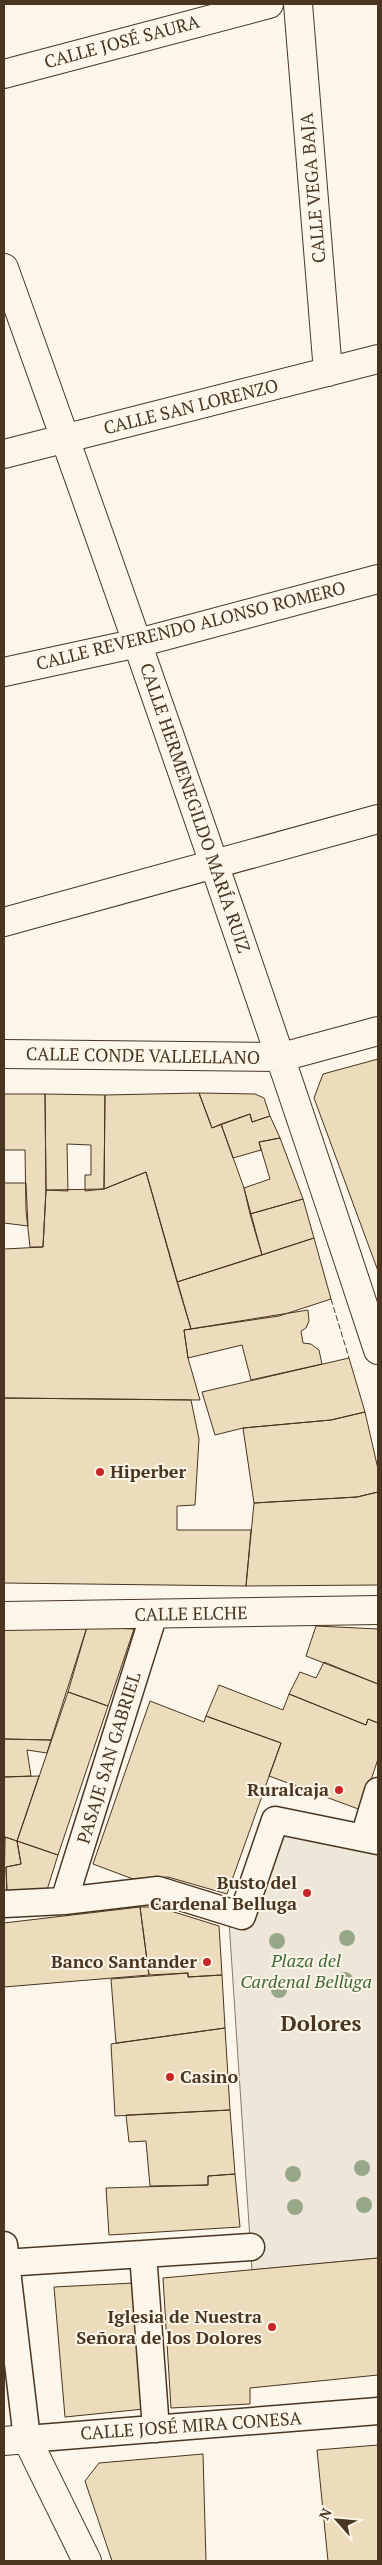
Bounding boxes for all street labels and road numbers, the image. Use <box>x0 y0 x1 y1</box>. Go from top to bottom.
street label: CALLE JOSÉ SAURA <box>41 9 203 73</box>
street label: CALLE VEGA BAJA <box>293 111 331 264</box>
street label: CALLE SAN LORENZO <box>101 373 281 439</box>
street label: CALLE REVERENDO ALONSO ROMERO <box>34 575 348 675</box>
street label: CALLE HERMENEGILDO MARÍA RUIZ <box>135 660 257 956</box>
street label: CALLE CONDE VALLELLANO <box>26 1041 260 1069</box>
street label: CALLE ELCHE <box>134 1600 248 1626</box>
street label: PASAJE SAN GABRIEL <box>71 1669 146 1846</box>
street label: CALLE JOSÉ MIRA CONESA <box>79 2405 303 2445</box>

